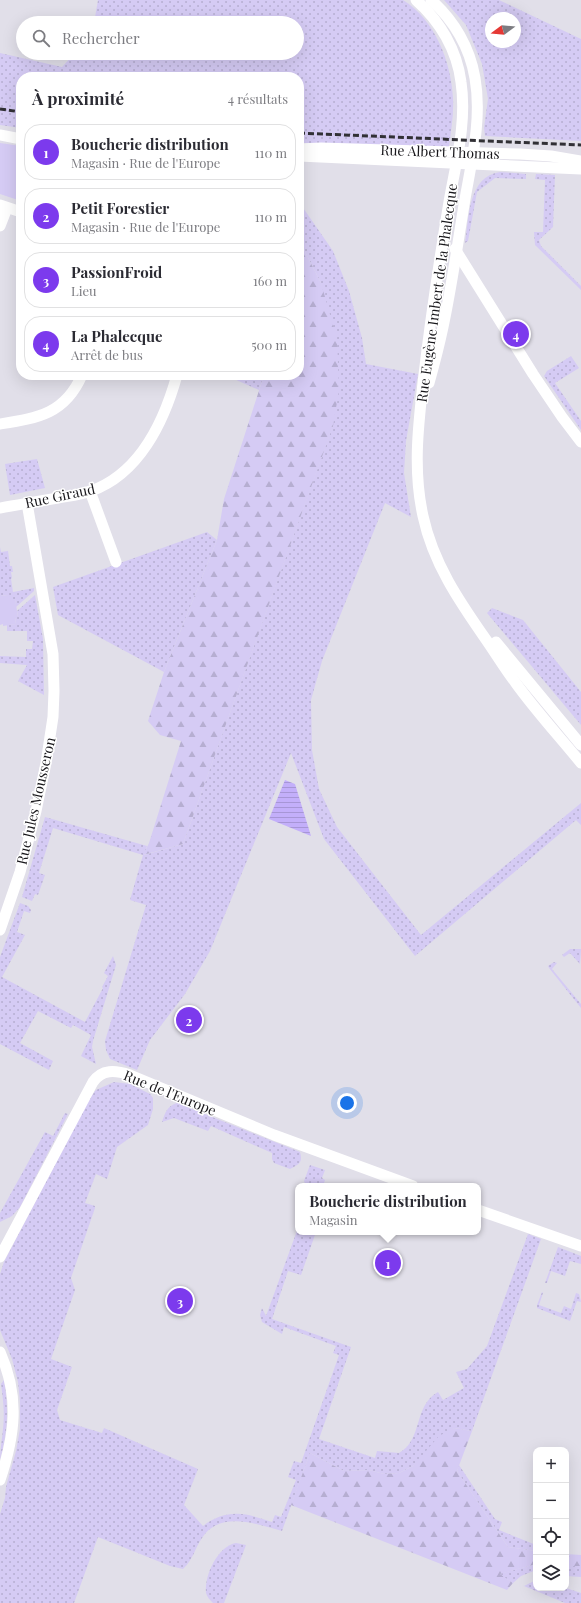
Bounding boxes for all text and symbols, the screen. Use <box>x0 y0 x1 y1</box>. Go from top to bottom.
north arrow <box>485 12 521 48</box>
search box <box>16 16 304 60</box>
icon: search <box>30 27 52 49</box>
text: Rechercher <box>62 28 140 48</box>
text: À proximité <box>32 87 124 109</box>
text: 4 résultats <box>228 90 288 107</box>
text: Boucherie distribution <box>71 134 229 154</box>
street label: Rue Albert Thomas <box>380 140 500 163</box>
text: 1 <box>44 144 48 161</box>
text: 110 m <box>255 144 287 161</box>
text: Magasin · Rue de l'Europe <box>71 154 220 171</box>
street label: Rue Eugène Imbert de la Phalecque <box>412 182 461 404</box>
text: Petit Forestier <box>71 198 169 218</box>
text: 2 <box>43 208 49 225</box>
text: 110 m <box>255 208 287 225</box>
text: Magasin · Rue de l'Europe <box>71 218 220 235</box>
text: PassionFroid <box>71 262 162 282</box>
text: 3 <box>43 272 49 289</box>
text: 160 m <box>253 272 287 289</box>
text: Lieu <box>71 282 97 299</box>
pin: 4 <box>503 319 529 349</box>
text: La Phalecque <box>71 326 163 346</box>
text: 4 <box>43 336 49 353</box>
text: 500 m <box>251 336 287 353</box>
text: Arrêt de bus <box>71 346 143 363</box>
street label: Rue Giraud <box>23 479 97 512</box>
street label: Rue Jules Mousseron <box>12 735 60 867</box>
pin: 2 <box>176 1005 202 1035</box>
street label: Rue de l'Europe <box>121 1065 219 1120</box>
your location <box>337 1093 357 1113</box>
popup <box>295 1183 481 1235</box>
text: Boucherie distribution <box>309 1191 467 1211</box>
text: Magasin <box>309 1211 357 1228</box>
pin: 1 <box>375 1248 401 1278</box>
pin: 3 <box>167 1286 193 1316</box>
map controls <box>533 1447 569 1591</box>
button: + <box>533 1447 569 1483</box>
button: − <box>533 1483 569 1519</box>
button: locate <box>533 1519 569 1555</box>
button: layers <box>533 1555 569 1591</box>

